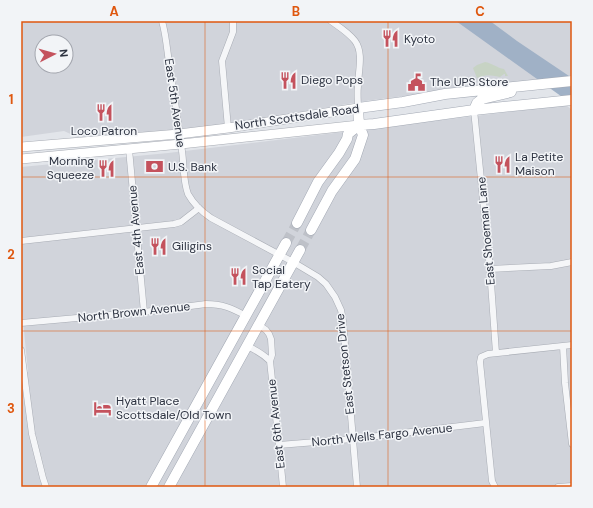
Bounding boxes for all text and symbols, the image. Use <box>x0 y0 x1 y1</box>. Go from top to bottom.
text: A <box>109 3 119 20</box>
text: B <box>292 3 300 20</box>
text: C <box>475 3 485 20</box>
restaurant icon: Kyoto <box>381 29 401 49</box>
place label: Kyoto <box>404 31 435 47</box>
north arrow <box>34 34 74 74</box>
text: N <box>57 48 71 58</box>
street label: East 5th Avenue <box>161 57 189 149</box>
restaurant icon: Diego Pops <box>278 70 298 90</box>
place label: Diego Pops <box>301 72 363 88</box>
public building icon: The UPS Store <box>407 72 427 92</box>
place label: The UPS Store <box>430 74 508 90</box>
text: 1 <box>9 91 13 108</box>
street label: North Scottsdale Road <box>234 100 360 134</box>
restaurant icon: Loco Patron <box>94 102 114 122</box>
place label: Loco Patron <box>71 123 137 139</box>
place label: La Petite Maison <box>515 149 563 179</box>
place label: Morning Squeeze <box>47 153 94 183</box>
restaurant icon: La Petite Maison <box>492 154 512 174</box>
bank icon: U.S. Bank <box>145 157 165 177</box>
restaurant icon: Morning Squeeze <box>97 158 117 178</box>
place label: U.S. Bank <box>168 159 217 175</box>
street label: East Shoeman Lane <box>473 176 499 286</box>
street label: East 4th Avenue <box>124 184 148 275</box>
restaurant icon: Giligins <box>149 236 169 256</box>
place label: Giligins <box>172 238 212 254</box>
text: 2 <box>7 246 15 263</box>
place label: Social Tap Eatery <box>252 262 311 292</box>
restaurant icon: Social Tap Eatery <box>229 267 249 287</box>
street label: North Brown Avenue <box>77 298 191 326</box>
street label: East Stetson Drive <box>332 313 358 415</box>
street label: East 6th Avenue <box>263 378 289 470</box>
place label: Hyatt Place Scottsdale/Old Town <box>116 393 231 423</box>
hotel icon: Hyatt Place Scottsdale/Old Town <box>93 398 113 418</box>
text: 3 <box>7 400 15 417</box>
street label: North Wells Fargo Avenue <box>311 420 453 450</box>

